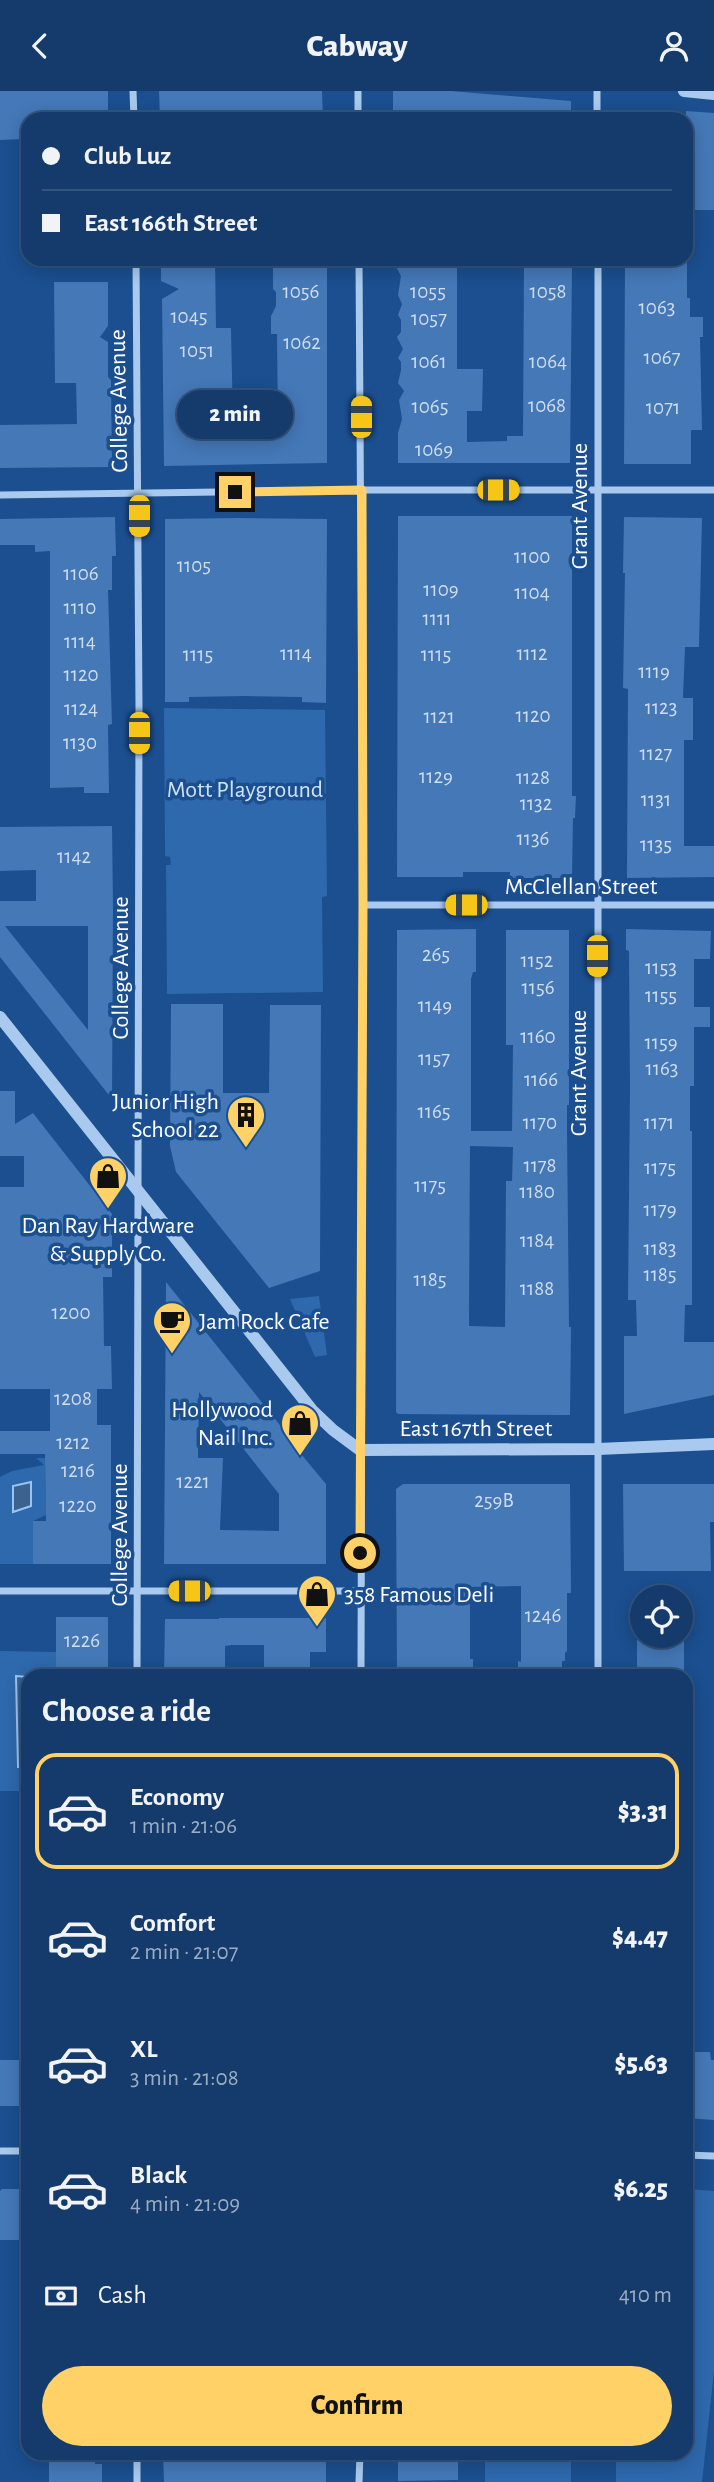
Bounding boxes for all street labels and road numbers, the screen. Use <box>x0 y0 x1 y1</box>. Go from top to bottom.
street label: College Avenue <box>106 329 132 473</box>
street label: Grant Avenue <box>568 443 592 569</box>
street label: McClellan Street <box>505 875 658 899</box>
street label: College Avenue <box>109 896 133 1040</box>
street label: Grant Avenue <box>567 1010 591 1136</box>
street label: East 167th Street <box>400 1417 553 1441</box>
street label: College Avenue <box>108 1463 132 1607</box>

